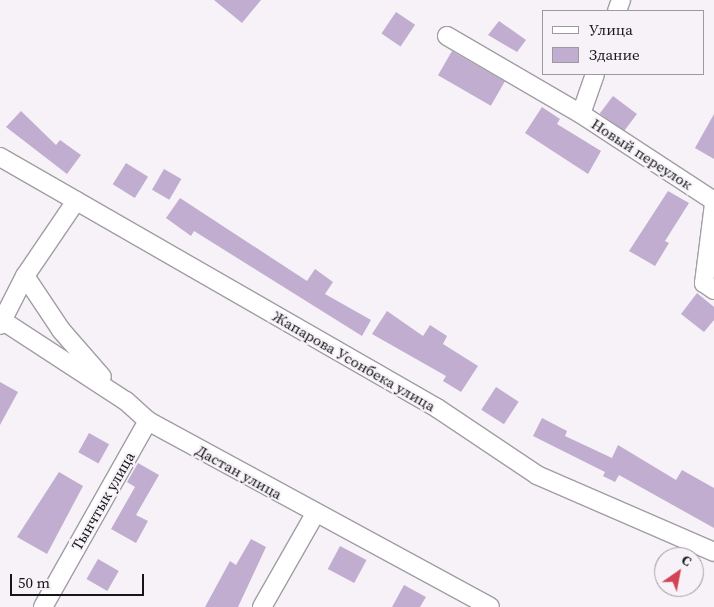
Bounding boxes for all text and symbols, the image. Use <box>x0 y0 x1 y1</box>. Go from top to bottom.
legend <box>542 10 704 75</box>
text: Улица <box>589 19 633 40</box>
text: Здание <box>589 44 640 65</box>
street label: Новый переулок <box>588 115 696 193</box>
street label: Жапарова Усонбека улица <box>269 307 439 415</box>
street label: Дастан улица <box>193 441 285 503</box>
street label: Тынчтык улица <box>68 449 138 553</box>
north arrow <box>654 547 704 597</box>
text: С <box>678 549 696 571</box>
scale bar <box>12 564 146 596</box>
text: 50 m <box>18 572 50 593</box>

